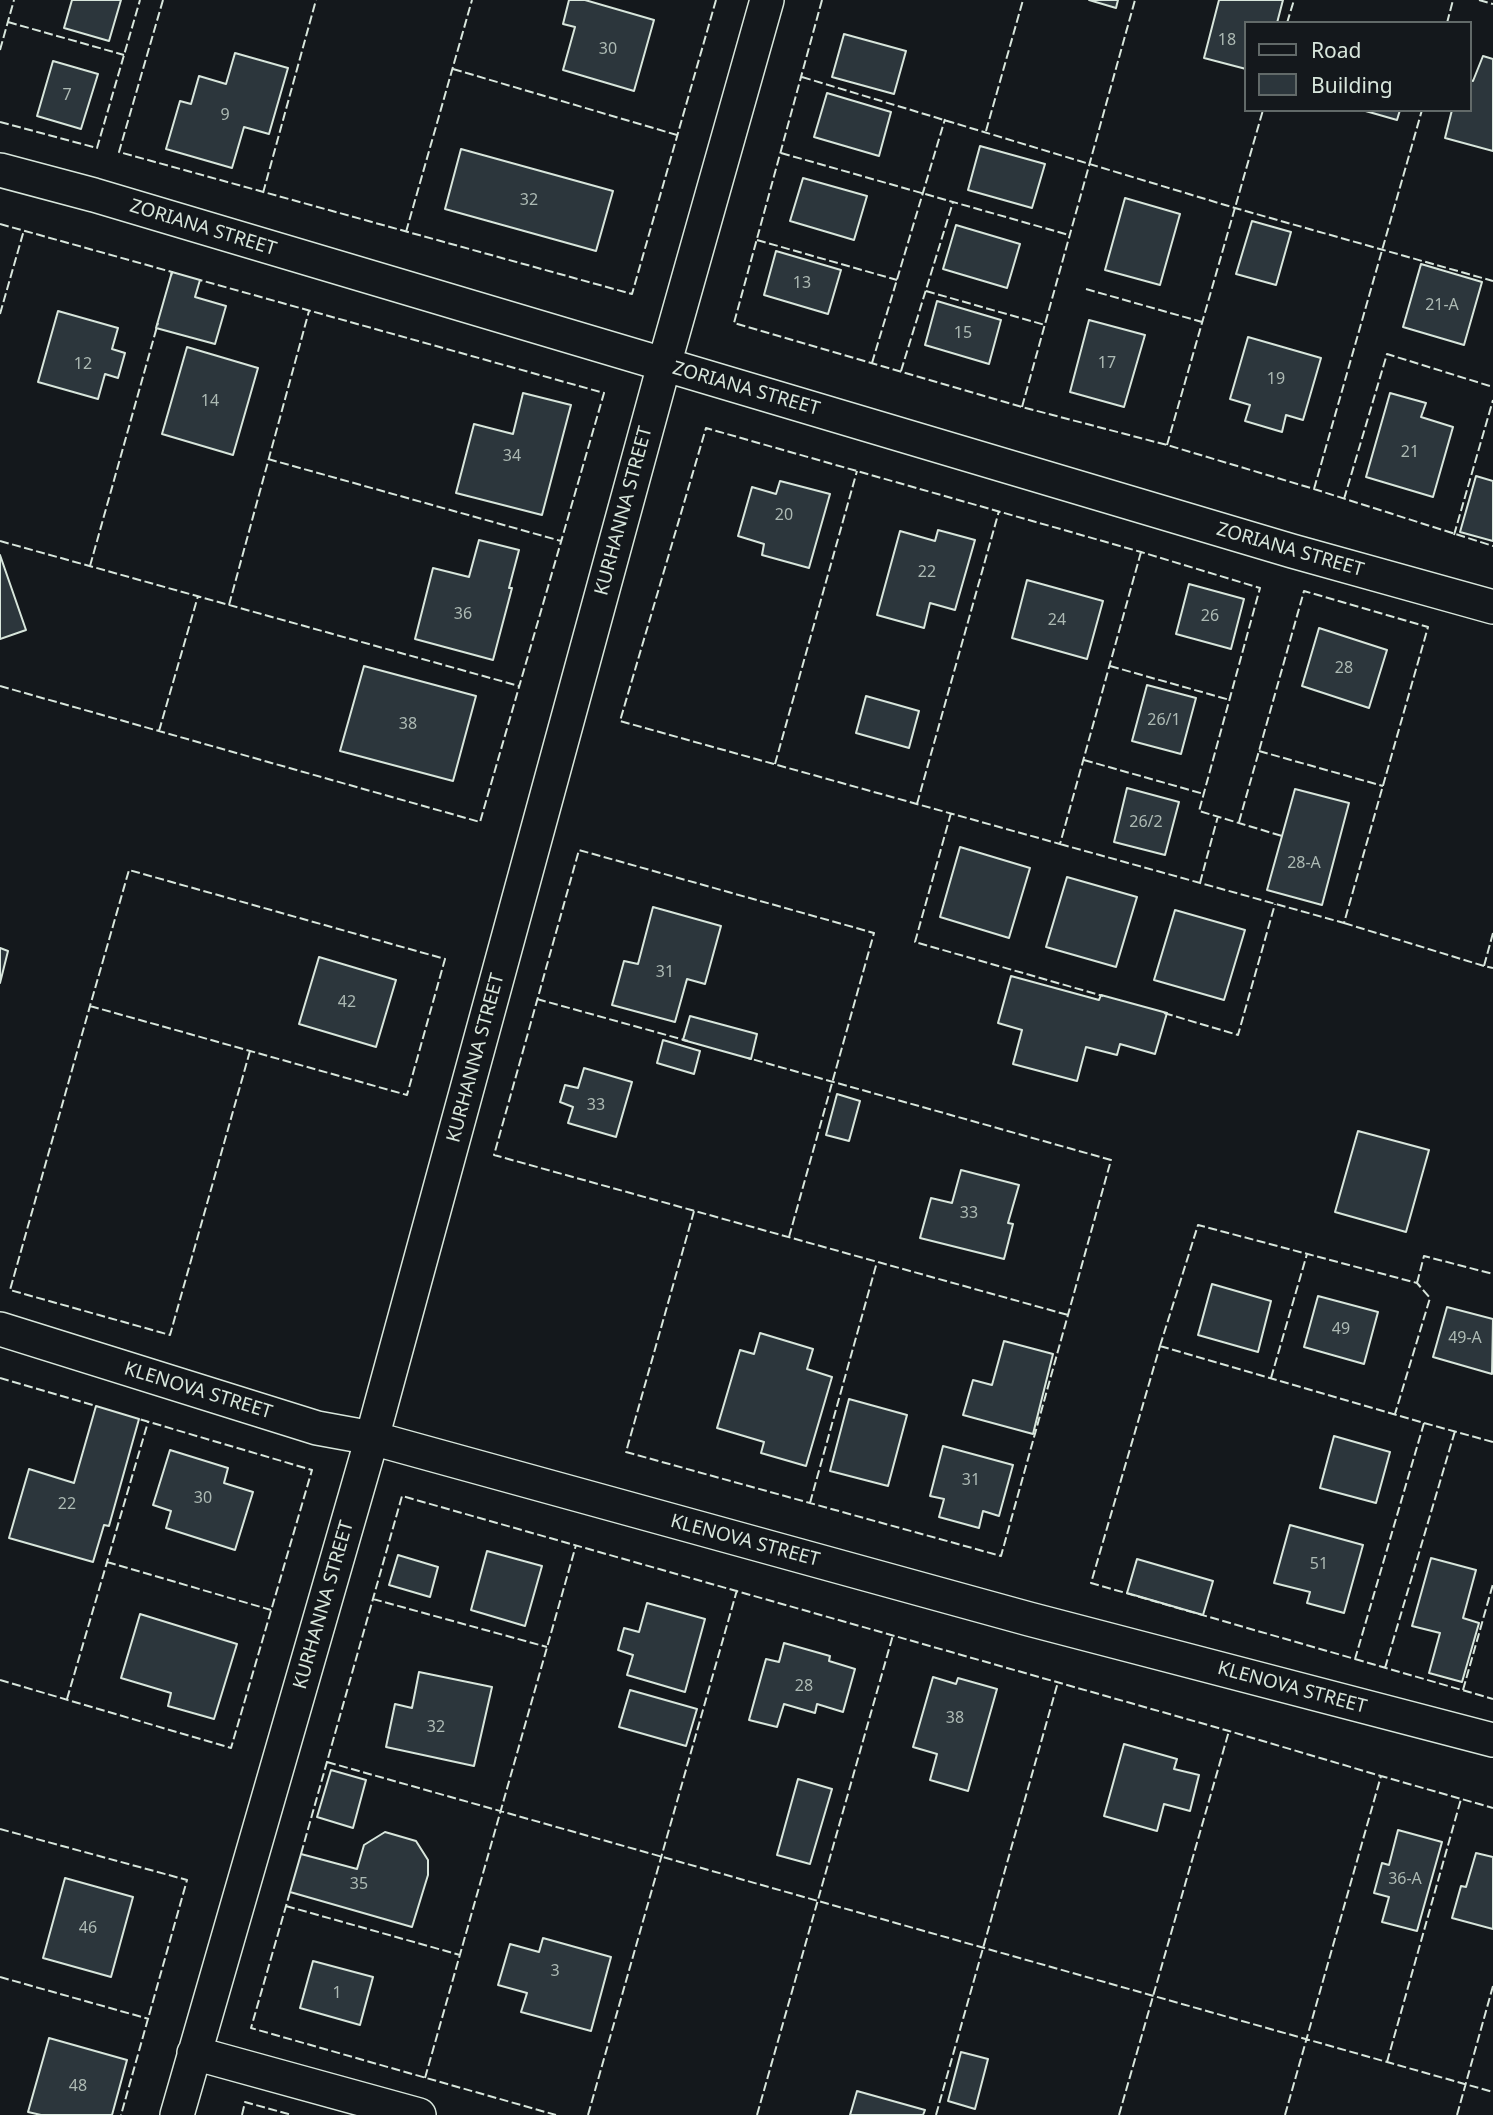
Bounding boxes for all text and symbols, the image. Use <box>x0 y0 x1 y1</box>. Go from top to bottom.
legend <box>1244 21 1472 112</box>
house number: 18 <box>1218 30 1236 50</box>
text: Road <box>1311 36 1361 64</box>
house number: 30 <box>599 39 617 59</box>
text: Building <box>1311 71 1393 99</box>
house number: 7 <box>62 85 72 105</box>
house number: 9 <box>220 105 230 125</box>
house number: 32 <box>520 190 538 210</box>
street label: ZORIANA STREET <box>127 195 279 261</box>
house number: 13 <box>793 273 811 293</box>
house number: 21-А <box>1425 295 1459 315</box>
house number: 15 <box>954 323 972 343</box>
house number: 17 <box>1098 353 1116 373</box>
house number: 12 <box>74 354 92 374</box>
street label: ZORIANA STREET <box>670 357 822 421</box>
house number: 19 <box>1267 369 1285 389</box>
house number: 14 <box>201 391 219 411</box>
street label: KURHANNA STREET <box>590 424 658 598</box>
house number: 21 <box>1401 442 1419 462</box>
house number: 34 <box>503 446 521 466</box>
house number: 20 <box>775 505 793 525</box>
street label: ZORIANA STREET <box>1214 518 1366 582</box>
house number: 22 <box>918 562 936 582</box>
house number: 36 <box>454 604 472 624</box>
house number: 26 <box>1201 606 1219 626</box>
house number: 24 <box>1048 610 1066 630</box>
house number: 28 <box>1335 658 1353 678</box>
house number: 26/1 <box>1147 710 1181 730</box>
house number: 38 <box>399 714 417 734</box>
house number: 26/2 <box>1129 812 1163 832</box>
house number: 28-А <box>1287 853 1321 873</box>
house number: 31 <box>656 962 674 982</box>
street label: KURHANNA STREET <box>442 971 510 1145</box>
house number: 42 <box>338 992 356 1012</box>
house number: 33 <box>587 1095 605 1115</box>
house number: 33 <box>960 1203 978 1223</box>
house number: 49 <box>1332 1319 1350 1339</box>
house number: 49-А <box>1448 1328 1482 1348</box>
street label: KLENOVA STREET <box>121 1358 275 1424</box>
house number: 31 <box>962 1470 980 1490</box>
house number: 30 <box>194 1488 212 1508</box>
house number: 22 <box>58 1494 76 1514</box>
street label: KLENOVA STREET <box>668 1510 822 1572</box>
street label: KURHANNA STREET <box>289 1518 359 1692</box>
house number: 51 <box>1310 1554 1328 1574</box>
street label: KLENOVA STREET <box>1215 1657 1369 1719</box>
house number: 28 <box>795 1676 813 1696</box>
house number: 38 <box>946 1708 964 1728</box>
house number: 32 <box>427 1717 445 1737</box>
house number: 36-А <box>1388 1869 1422 1889</box>
house number: 35 <box>350 1874 368 1894</box>
house number: 46 <box>79 1918 97 1938</box>
house number: 3 <box>550 1961 560 1981</box>
house number: 1 <box>332 1983 342 2003</box>
house number: 48 <box>69 2076 87 2096</box>

